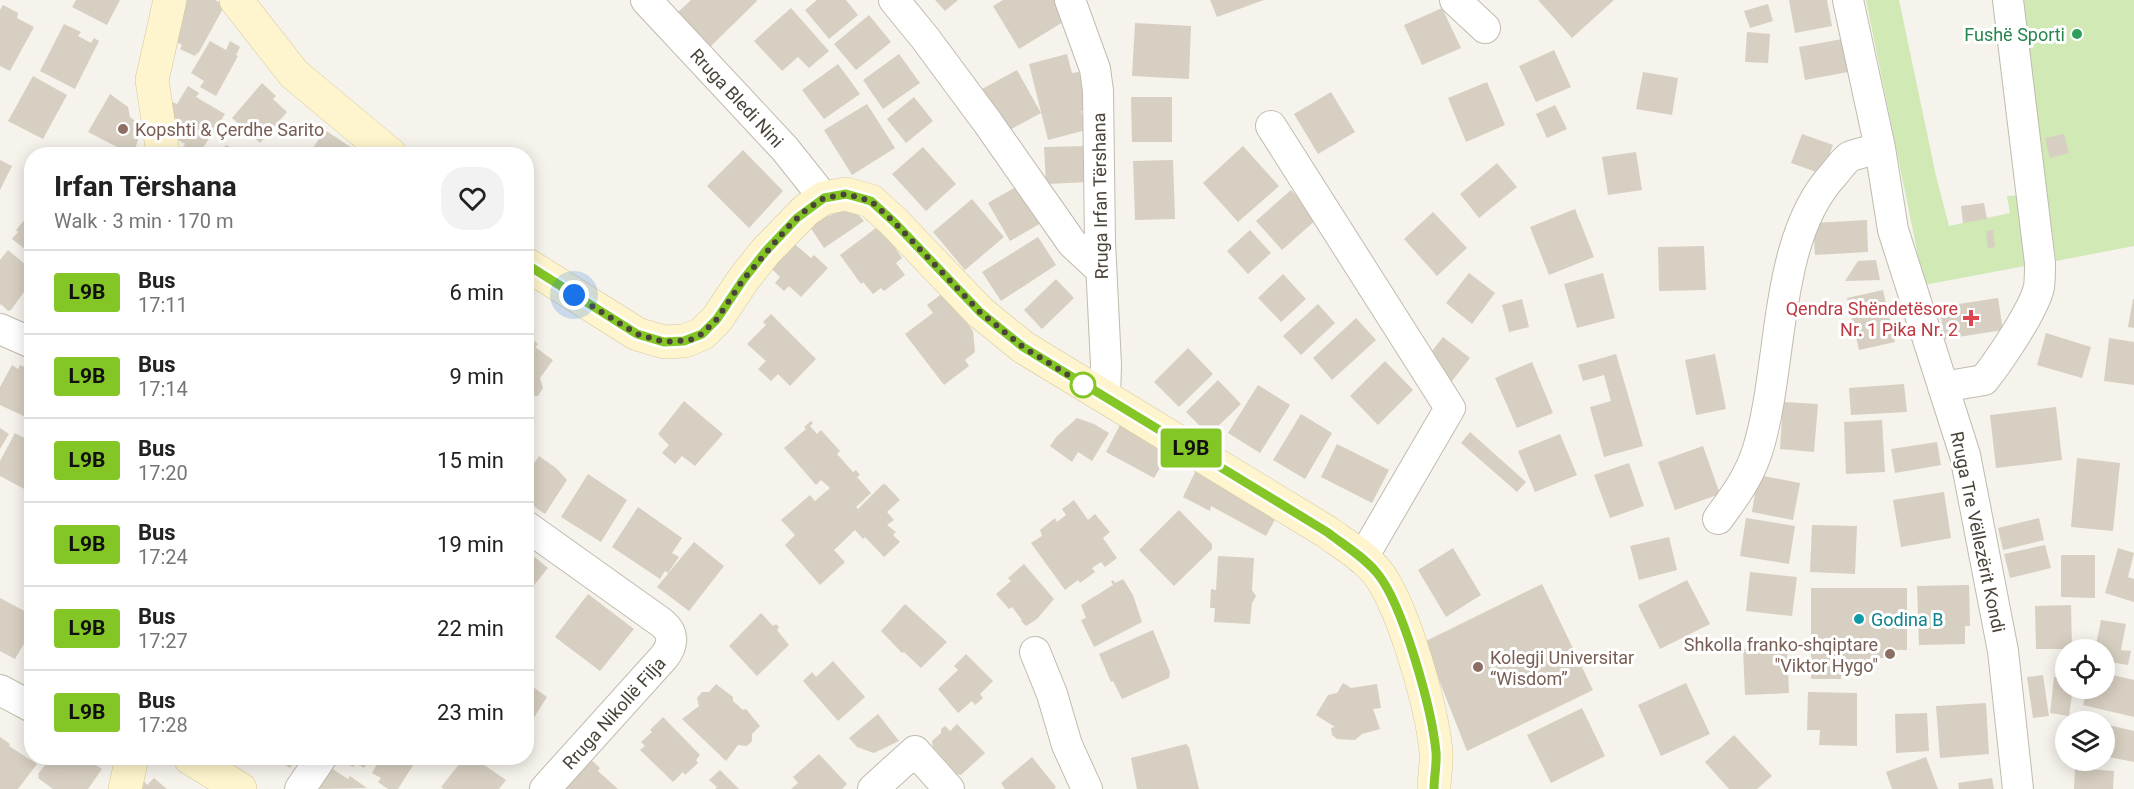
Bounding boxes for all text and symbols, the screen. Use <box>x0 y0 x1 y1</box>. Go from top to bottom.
place label: Fushë Sporti <box>1964 24 2065 45</box>
marker: Fushë Sporti <box>2070 27 2084 41</box>
street label: Rruga Bledi Nini <box>686 44 788 152</box>
street label: Rruga Irfan Tërshana <box>1088 112 1112 280</box>
place label: Kopshti & Çerdhe Sarito <box>135 119 324 140</box>
marker: Kopshti & Çerdhe Sarito <box>116 122 130 136</box>
button: heart <box>441 167 504 230</box>
text: Irfan Tërshana <box>54 170 237 203</box>
text: Walk · 3 min · 170 m <box>54 209 233 233</box>
text: Bus <box>138 268 176 293</box>
text: L9B <box>69 280 105 304</box>
text: 6 min <box>449 280 504 305</box>
your location <box>559 280 589 310</box>
text: 17:11 <box>138 293 188 317</box>
place label: Qendra Shëndetësore Nr. 1 Pika Nr. 2 <box>1786 298 1958 340</box>
marker: Qendra Shëndetësore Nr. 1 Pika Nr. 2 <box>1962 309 1980 327</box>
text: Bus <box>138 352 176 377</box>
text: L9B <box>69 364 105 388</box>
text: 9 min <box>449 364 504 389</box>
unlabelled marker <box>1070 372 1096 398</box>
text: 17:14 <box>138 377 188 401</box>
line badge: L9B <box>1156 428 1226 468</box>
street label: Rruga Tre Vëllezërit Kondi <box>1946 430 2010 634</box>
text: Bus <box>138 436 176 461</box>
text: L9B <box>1173 436 1209 460</box>
text: L9B <box>69 448 105 472</box>
text: 15 min <box>437 448 504 473</box>
text: 17:20 <box>138 461 188 485</box>
text: Bus <box>138 520 176 545</box>
text: L9B <box>69 532 105 556</box>
text: 19 min <box>437 532 504 557</box>
text: 17:24 <box>138 545 188 569</box>
text: Bus <box>138 604 176 629</box>
place label: Godina B <box>1871 609 1943 630</box>
marker: Godina B <box>1852 612 1866 626</box>
text: L9B <box>69 616 105 640</box>
text: 22 min <box>437 616 504 641</box>
text: 17:27 <box>138 629 188 653</box>
place label: Shkolla franko-shqiptare "Viktor Hygo" <box>1684 634 1878 676</box>
map controls <box>2055 639 2115 771</box>
button: locate <box>2055 639 2115 699</box>
place label: Kolegji Universitar “Wisdom” <box>1490 647 1634 689</box>
marker: Shkolla franko-shqiptare "Viktor Hygo" <box>1883 647 1897 661</box>
street label: Rruga Nikollë Filja <box>558 653 670 773</box>
marker: Kolegji Universitar “Wisdom” <box>1471 660 1485 674</box>
text: Bus <box>138 688 176 713</box>
text: L9B <box>69 700 105 724</box>
text: 23 min <box>437 700 504 725</box>
button: layers <box>2055 711 2115 771</box>
text: 17:28 <box>138 713 188 737</box>

